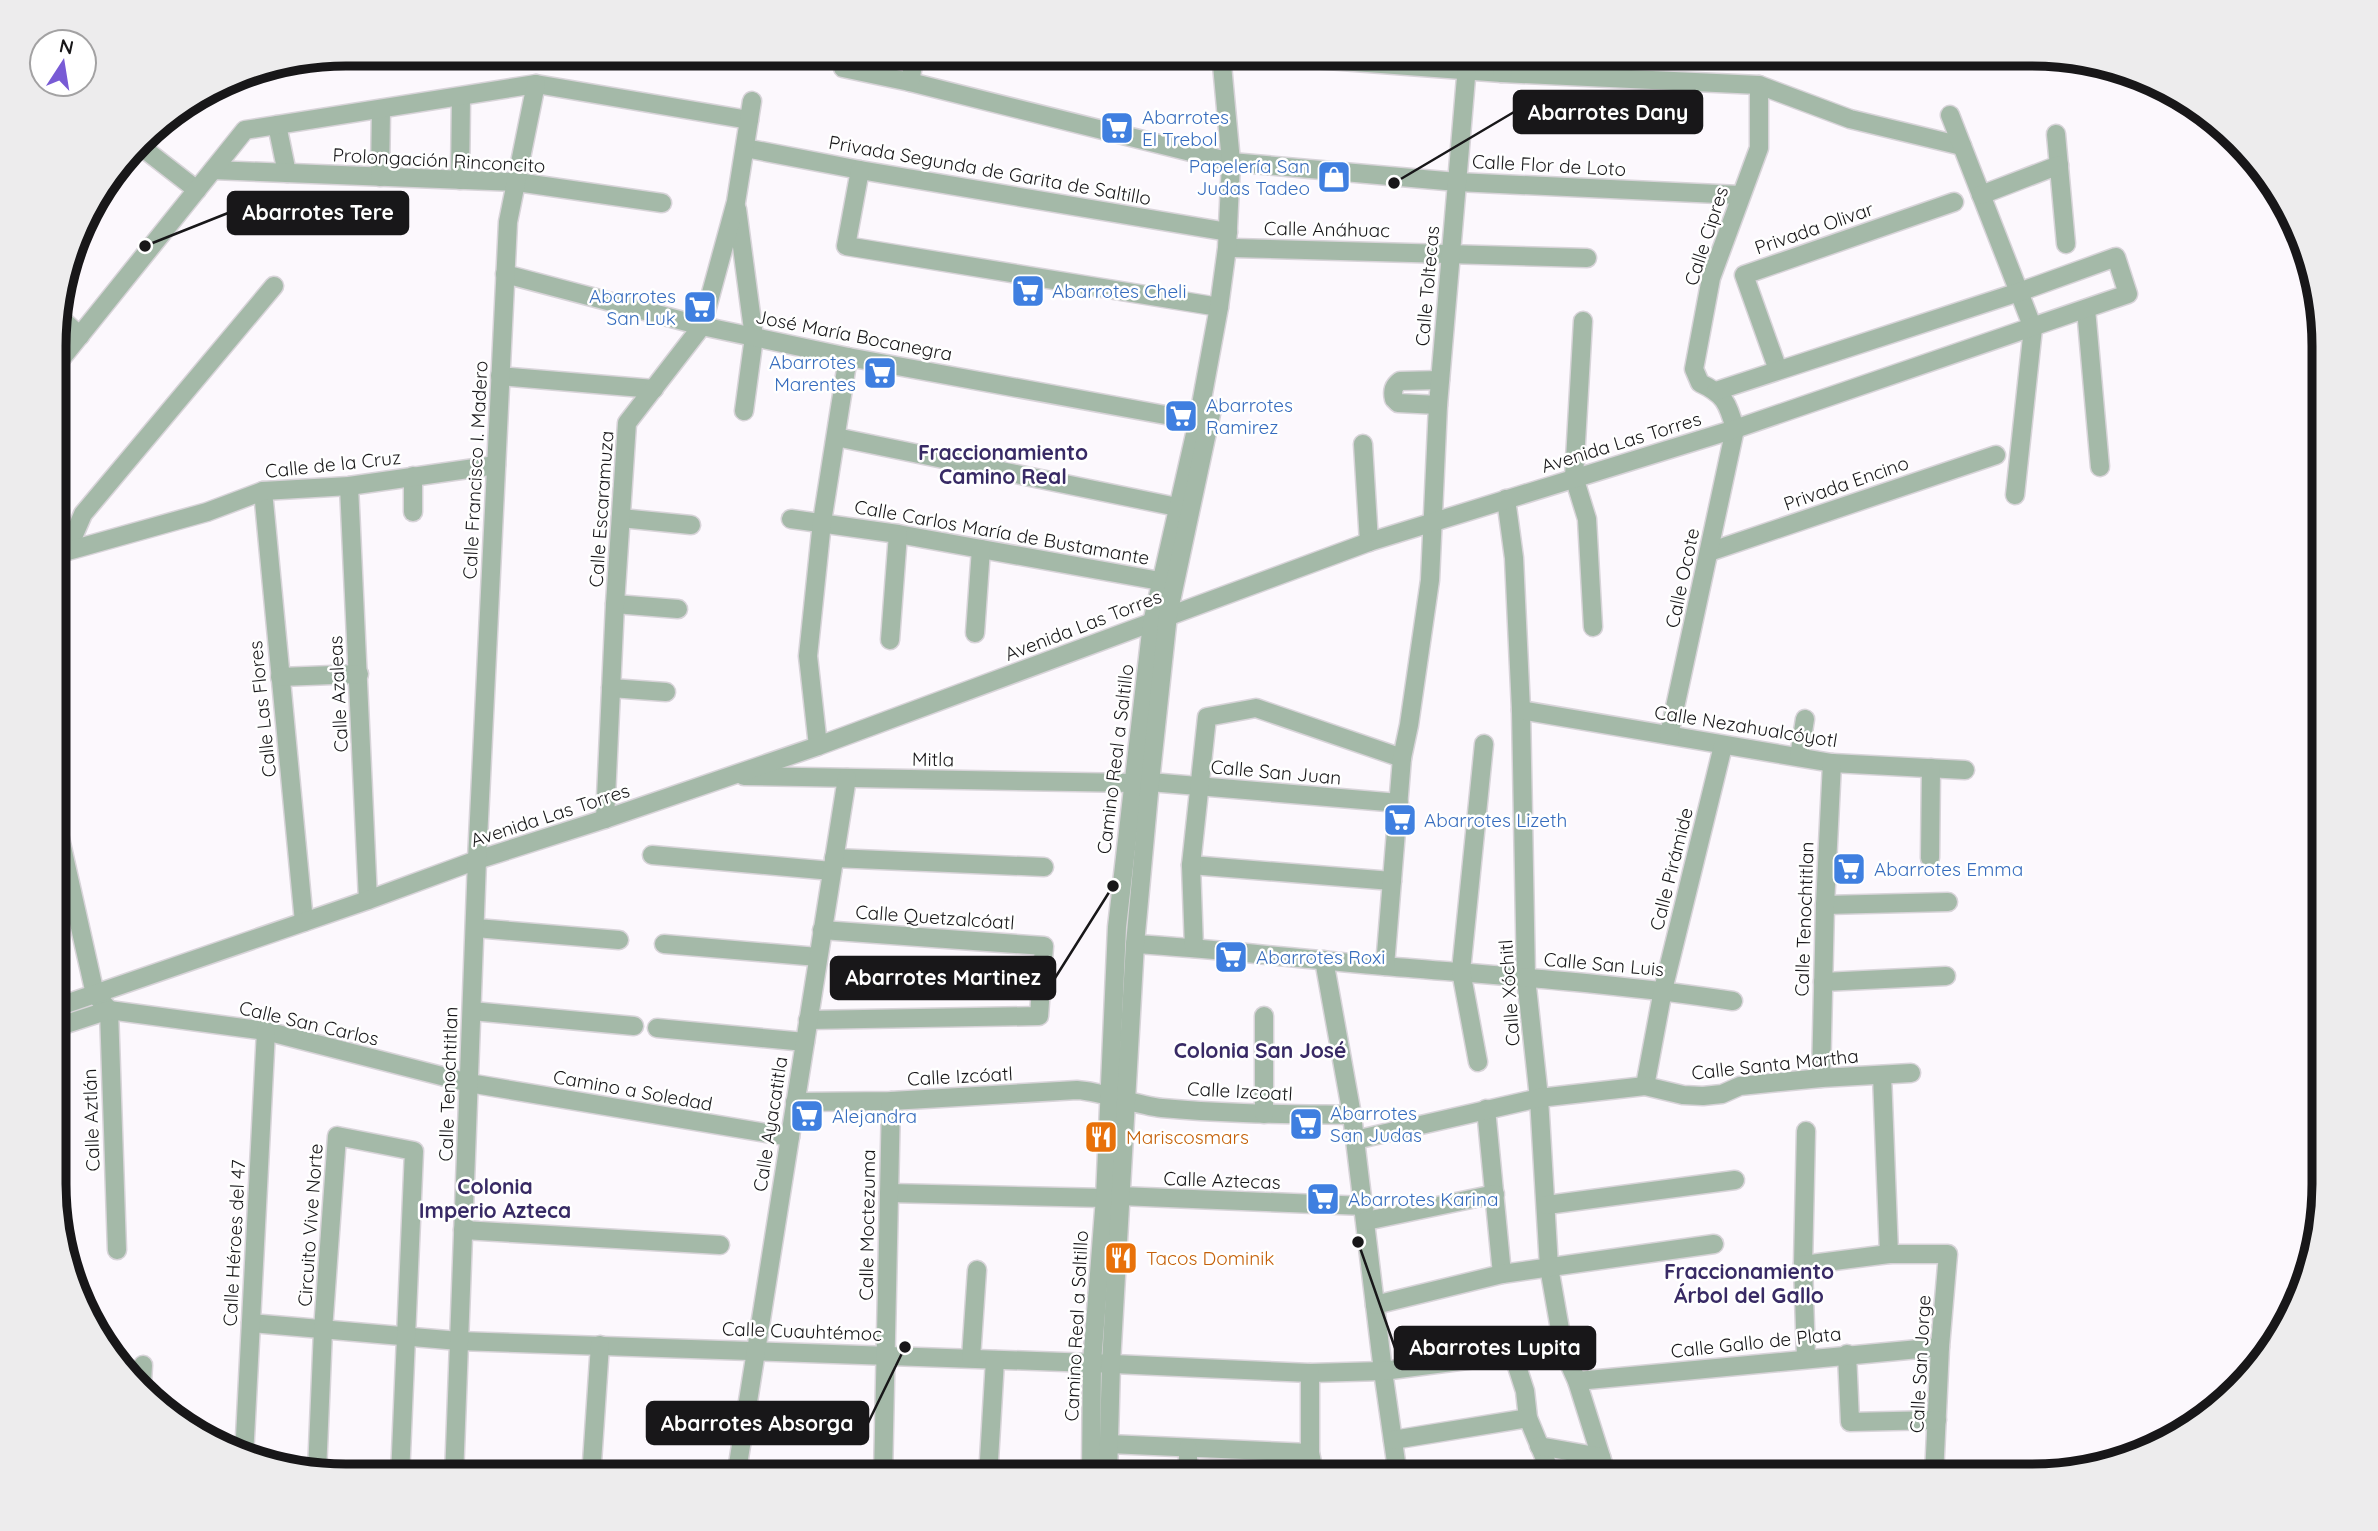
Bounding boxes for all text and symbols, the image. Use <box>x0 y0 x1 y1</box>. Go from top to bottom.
north arrow <box>28 28 98 98</box>
text: N <box>57 33 76 60</box>
callout: Abarrotes Dany <box>1514 91 1702 133</box>
text: Abarrotes Dany <box>1528 99 1688 125</box>
place label: Abarrotes El Trebol <box>1142 105 1229 151</box>
supermarket icon: Abarrotes El Trebol <box>1098 109 1136 147</box>
street label: Privada Segunda de Garita de Saltillo <box>827 130 1153 210</box>
street label: Prolongación Rinconcito <box>332 142 546 178</box>
street label: Calle Flor de Loto <box>1471 149 1627 181</box>
place label: Papelería San Judas Tadeo <box>1189 154 1310 200</box>
shop icon: Papelería San Judas Tadeo <box>1315 158 1353 196</box>
street label: Calle Cipres <box>1679 183 1733 289</box>
callout: Abarrotes Tere <box>228 192 408 234</box>
street label: Privada Olivar <box>1751 196 1877 260</box>
text: Abarrotes Tere <box>242 199 394 225</box>
street label: Calle Anáhuac <box>1264 216 1390 242</box>
street label: Calle Toltecas <box>1410 225 1444 347</box>
supermarket icon: Abarrotes Cheli <box>1009 272 1047 310</box>
place label: Abarrotes Cheli <box>1052 279 1187 303</box>
place label: Abarrotes San Luk <box>589 284 676 330</box>
supermarket icon: Abarrotes San Luk <box>681 288 719 326</box>
street label: José María Bocanegra <box>754 304 954 366</box>
place label: Abarrotes Marentes <box>769 350 856 396</box>
supermarket icon: Abarrotes Marentes <box>861 354 899 392</box>
street label: Calle Francisco I. Madero <box>457 360 493 580</box>
place label: Abarrotes Ramirez <box>1206 393 1293 439</box>
supermarket icon: Abarrotes Ramirez <box>1162 397 1200 435</box>
street label: Avenida Las Torres <box>1538 406 1704 478</box>
street label: Calle Escaramuza <box>584 430 618 588</box>
district label: Fraccionamiento Camino Real <box>918 439 1088 489</box>
street label: Calle de la Cruz <box>264 445 402 483</box>
street label: Privada Encino <box>1780 450 1912 516</box>
street label: Calle Carlos María de Bustamante <box>853 494 1151 570</box>
street label: Calle Ocote <box>1660 526 1704 630</box>
street label: Avenida Las Torres <box>1001 584 1165 666</box>
street label: Calle Azaleas <box>323 635 353 753</box>
street label: Calle Las Flores <box>243 640 281 778</box>
street label: Camino Real a Saltillo <box>1091 663 1139 855</box>
street label: Calle Nezahualcóyotl <box>1653 700 1839 752</box>
street label: Mitla <box>912 747 954 771</box>
street label: Calle San Juan <box>1210 754 1342 790</box>
street label: Avenida Las Torres <box>467 778 633 852</box>
supermarket icon: Abarrotes Lizeth <box>1381 801 1419 839</box>
street label: Calle Pirámide <box>1644 805 1698 933</box>
place label: Abarrotes Lizeth <box>1424 808 1567 832</box>
street label: Calle Tenochtitlan <box>1789 841 1819 997</box>
supermarket icon: Abarrotes Emma <box>1830 850 1868 888</box>
place label: Abarrotes Emma <box>1874 857 2023 881</box>
street label: Calle Quetzalcóatl <box>855 899 1015 935</box>
supermarket icon: Abarrotes Roxi <box>1212 938 1250 976</box>
street label: Calle Xóchitl <box>1493 939 1525 1047</box>
place label: Abarrotes Roxi <box>1256 945 1385 969</box>
street label: Calle San Luis <box>1543 947 1665 981</box>
callout: Abarrotes Martinez <box>831 957 1055 999</box>
text: Abarrotes Martinez <box>845 964 1041 990</box>
street label: Calle San Carlos <box>237 995 381 1051</box>
street label: Calle Tenochtitlan <box>433 1006 463 1162</box>
district label: Colonia San José <box>1174 1037 1346 1063</box>
street label: Calle Santa Martha <box>1690 1043 1860 1085</box>
street label: Calle Ayacatitla <box>747 1055 793 1193</box>
street label: Calle Izcóatl <box>907 1061 1013 1091</box>
street label: Camino a Soledad <box>552 1064 714 1116</box>
street label: Calle Aztlán <box>77 1068 105 1172</box>
street label: Calle Izcoatl <box>1187 1076 1293 1106</box>
supermarket icon: Alejandra <box>788 1097 826 1135</box>
place label: Abarrotes San Judas <box>1330 1101 1422 1147</box>
place label: Alejandra <box>832 1104 917 1128</box>
supermarket icon: Abarrotes San Judas <box>1287 1105 1325 1143</box>
restaurant icon: Mariscosmars <box>1082 1118 1120 1156</box>
place label: Mariscosmars <box>1126 1125 1249 1149</box>
street label: Circuito Vive Norte <box>292 1143 328 1307</box>
street label: Calle Moctezuma <box>854 1149 880 1301</box>
street label: Calle Héroes del 47 <box>218 1159 250 1327</box>
street label: Calle Aztecas <box>1163 1166 1281 1194</box>
district label: Colonia Imperio Azteca <box>419 1173 571 1223</box>
supermarket icon: Abarrotes Karina <box>1304 1180 1342 1218</box>
place label: Abarrotes Karina <box>1348 1187 1498 1211</box>
street label: Camino Real a Saltillo <box>1059 1230 1093 1422</box>
restaurant icon: Tacos Dominik <box>1102 1239 1140 1277</box>
place label: Tacos Dominik <box>1146 1246 1274 1270</box>
district label: Fraccionamiento Árbol del Gallo <box>1664 1258 1834 1308</box>
street label: Calle San Jorge <box>1904 1294 1936 1434</box>
street label: Calle Cuauhtémoc <box>721 1316 883 1346</box>
street label: Calle Gallo de Plata <box>1670 1321 1842 1363</box>
callout: Abarrotes Lupita <box>1395 1327 1595 1369</box>
text: Abarrotes Lupita <box>1409 1334 1581 1360</box>
callout: Abarrotes Absorga <box>647 1402 868 1444</box>
text: Abarrotes Absorga <box>661 1410 853 1436</box>

